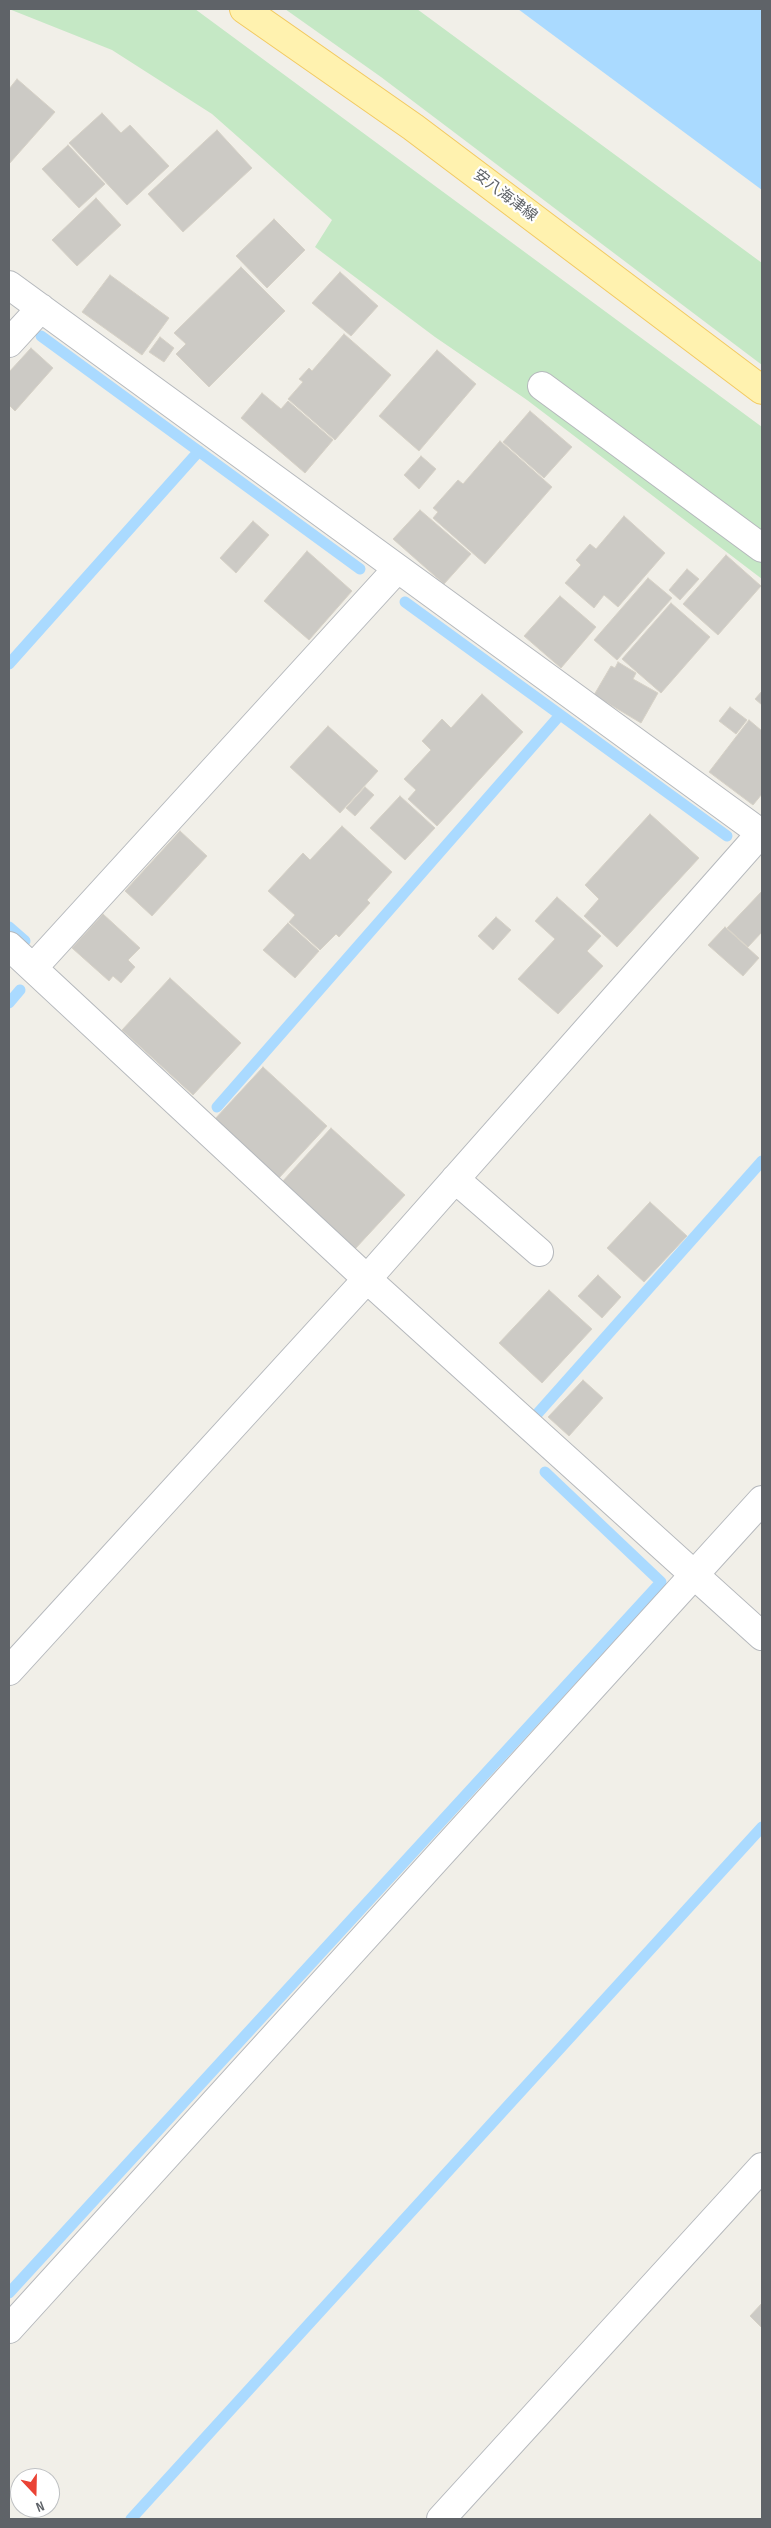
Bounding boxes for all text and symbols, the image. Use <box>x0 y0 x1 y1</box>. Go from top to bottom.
street label: 安八海津線 <box>470 166 540 226</box>
north arrow <box>10 2468 60 2518</box>
text: N <box>34 2497 47 2516</box>

